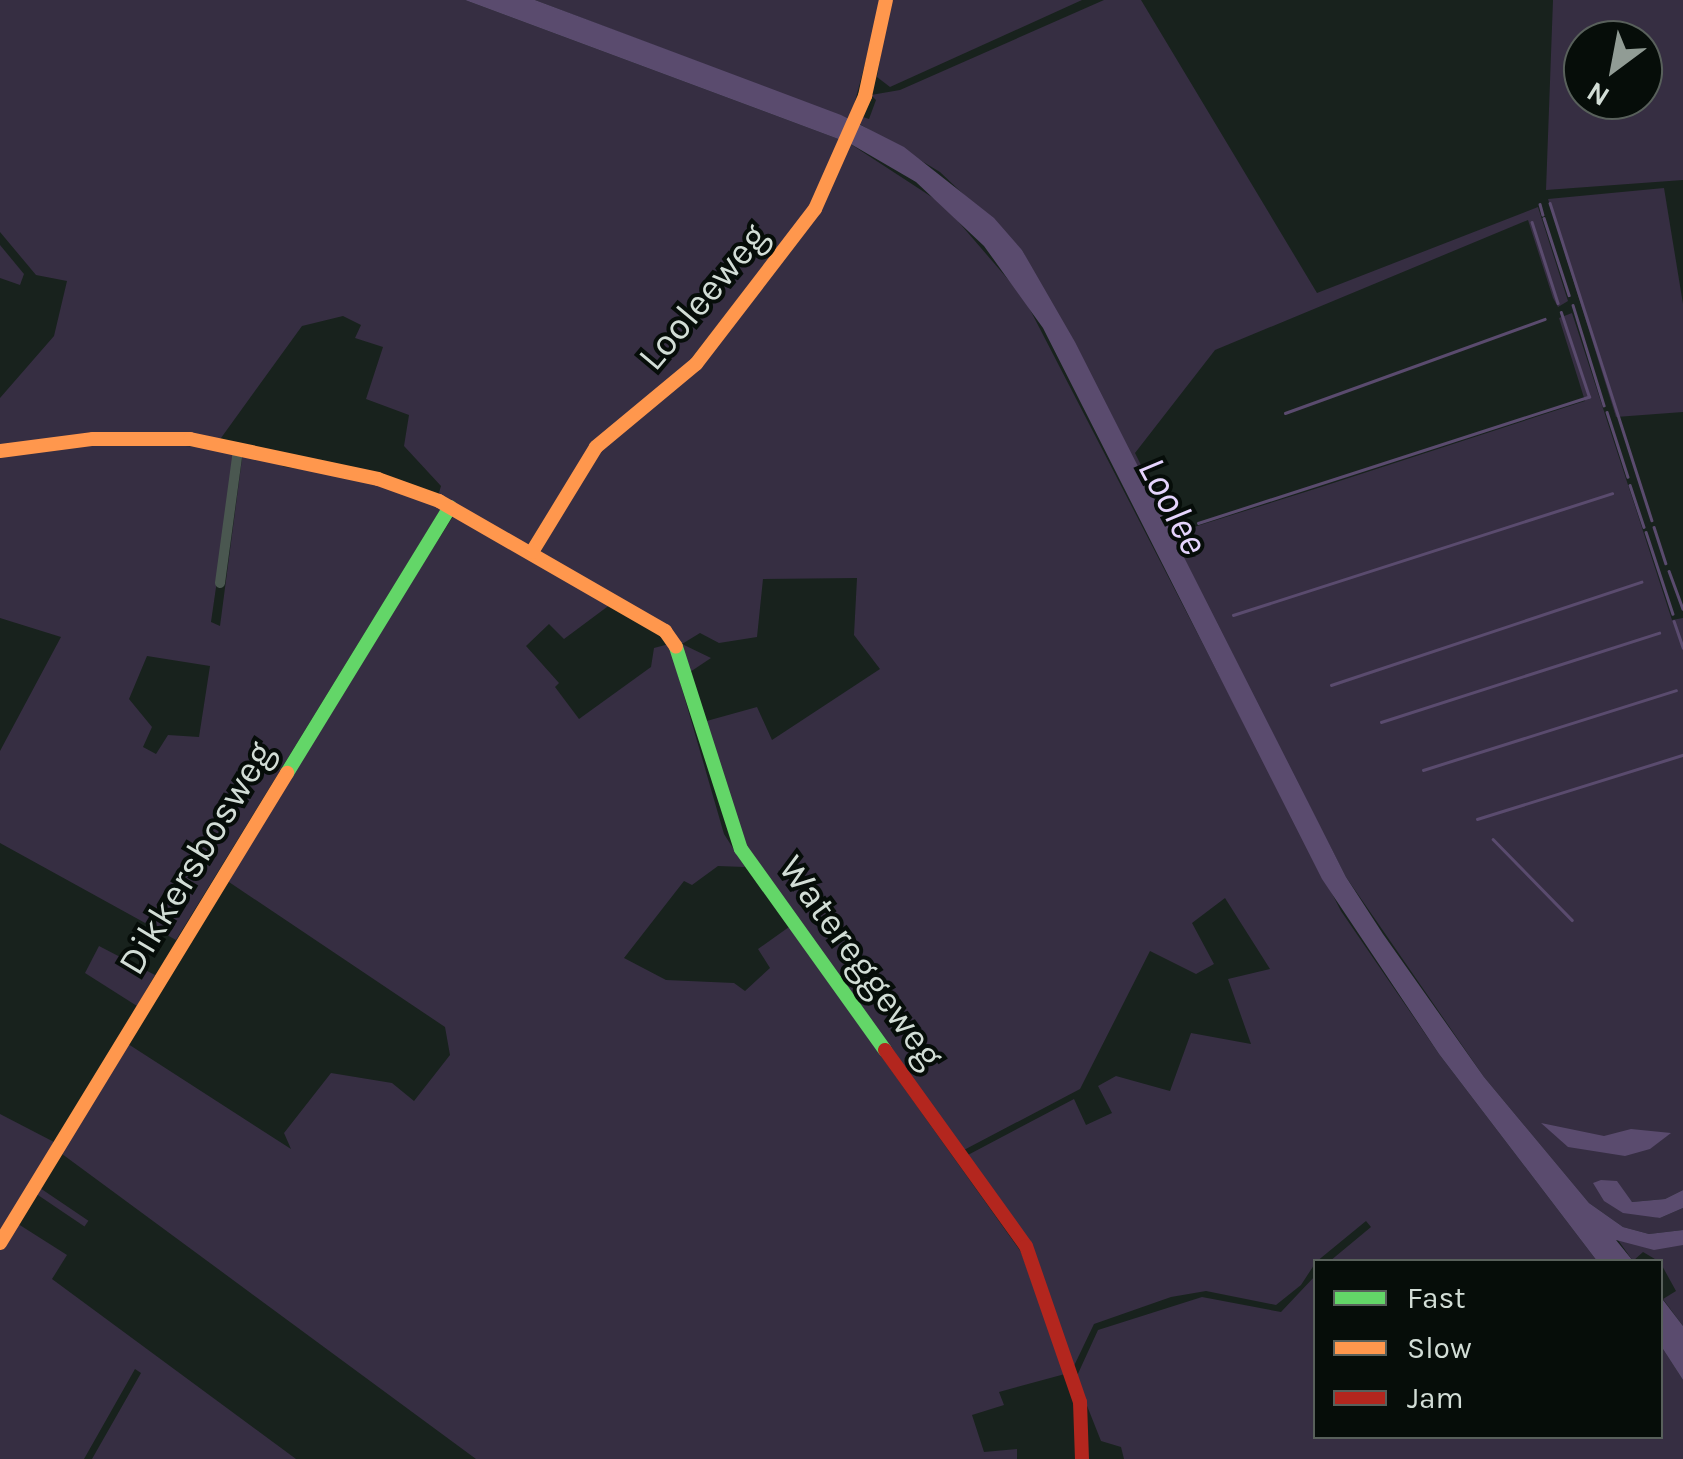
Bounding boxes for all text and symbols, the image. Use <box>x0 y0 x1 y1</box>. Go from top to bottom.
north arrow <box>1563 20 1663 120</box>
text: N <box>1581 75 1615 113</box>
street label: Looleeweg <box>628 214 778 380</box>
water label: Loolee <box>1128 449 1218 563</box>
street label: Dikkersbosweg <box>108 733 284 983</box>
street label: Watereggeweg <box>769 847 953 1077</box>
legend <box>1313 1259 1663 1439</box>
text: Fast <box>1407 1280 1466 1316</box>
text: Slow <box>1407 1330 1472 1366</box>
text: Jam <box>1407 1380 1464 1416</box>

